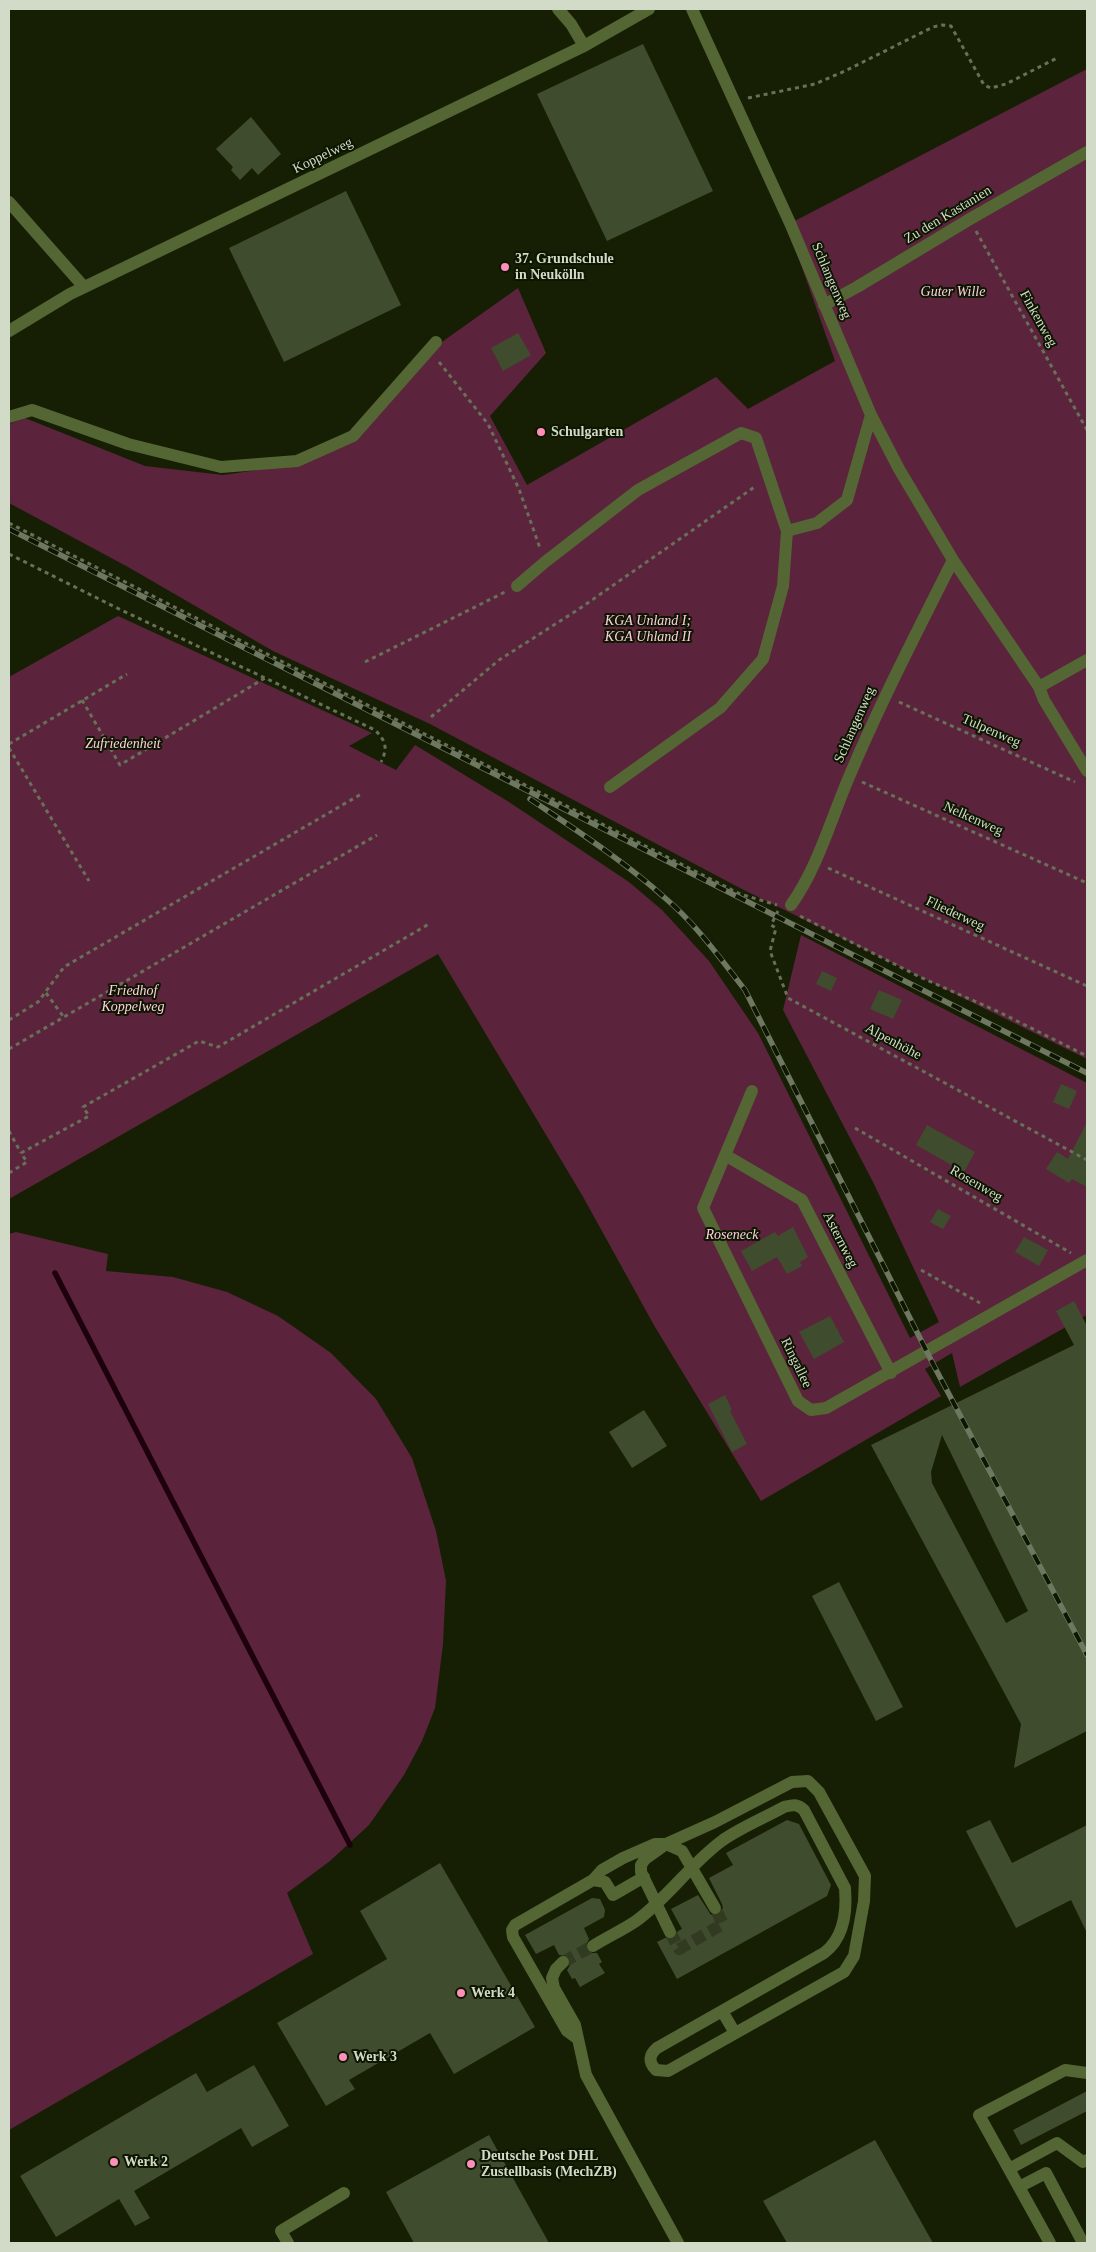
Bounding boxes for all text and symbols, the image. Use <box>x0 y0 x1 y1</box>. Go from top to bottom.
street label: Koppelweg <box>290 134 356 178</box>
street label: Zu den Kastanien <box>901 182 995 248</box>
street label: Schlangenweg <box>807 240 855 322</box>
place label: 37. Grundschule in Neukölln <box>515 251 614 284</box>
marker: 37. Grundschule in Neukölln <box>499 261 511 273</box>
park label: Guter Wille <box>921 284 985 300</box>
street label: Finkenweg <box>1016 288 1060 350</box>
place label: Schulgarten <box>551 424 623 440</box>
marker: Schulgarten <box>535 426 547 438</box>
park label: KGA Unland I; KGA Uhland II <box>605 613 691 646</box>
street label: Schlangenweg <box>831 684 879 766</box>
street label: Tulpenweg <box>959 711 1023 751</box>
park label: Zufriedenheit <box>85 736 161 752</box>
street label: Nelkenweg <box>940 798 1006 840</box>
street label: Fliederweg <box>923 893 987 935</box>
park label: Friedhof Koppelweg <box>102 983 164 1016</box>
street label: Alpenhöhe <box>862 1020 924 1064</box>
street label: Rosenweg <box>947 1162 1005 1206</box>
street label: Asternweg <box>819 1209 861 1271</box>
park label: Roseneck <box>706 1227 758 1243</box>
street label: Ringallee <box>777 1335 815 1391</box>
place label: Werk 4 <box>471 1985 515 2001</box>
marker: Werk 4 <box>455 1987 467 1999</box>
place label: Werk 3 <box>353 2049 397 2065</box>
marker: Werk 3 <box>337 2051 349 2063</box>
place label: Deutsche Post DHL Zustellbasis (MechZB) <box>481 2148 617 2180</box>
place label: Werk 2 <box>124 2154 168 2170</box>
marker: Werk 2 <box>108 2156 120 2168</box>
marker: Deutsche Post DHL Zustellbasis (MechZB) <box>465 2158 477 2170</box>

